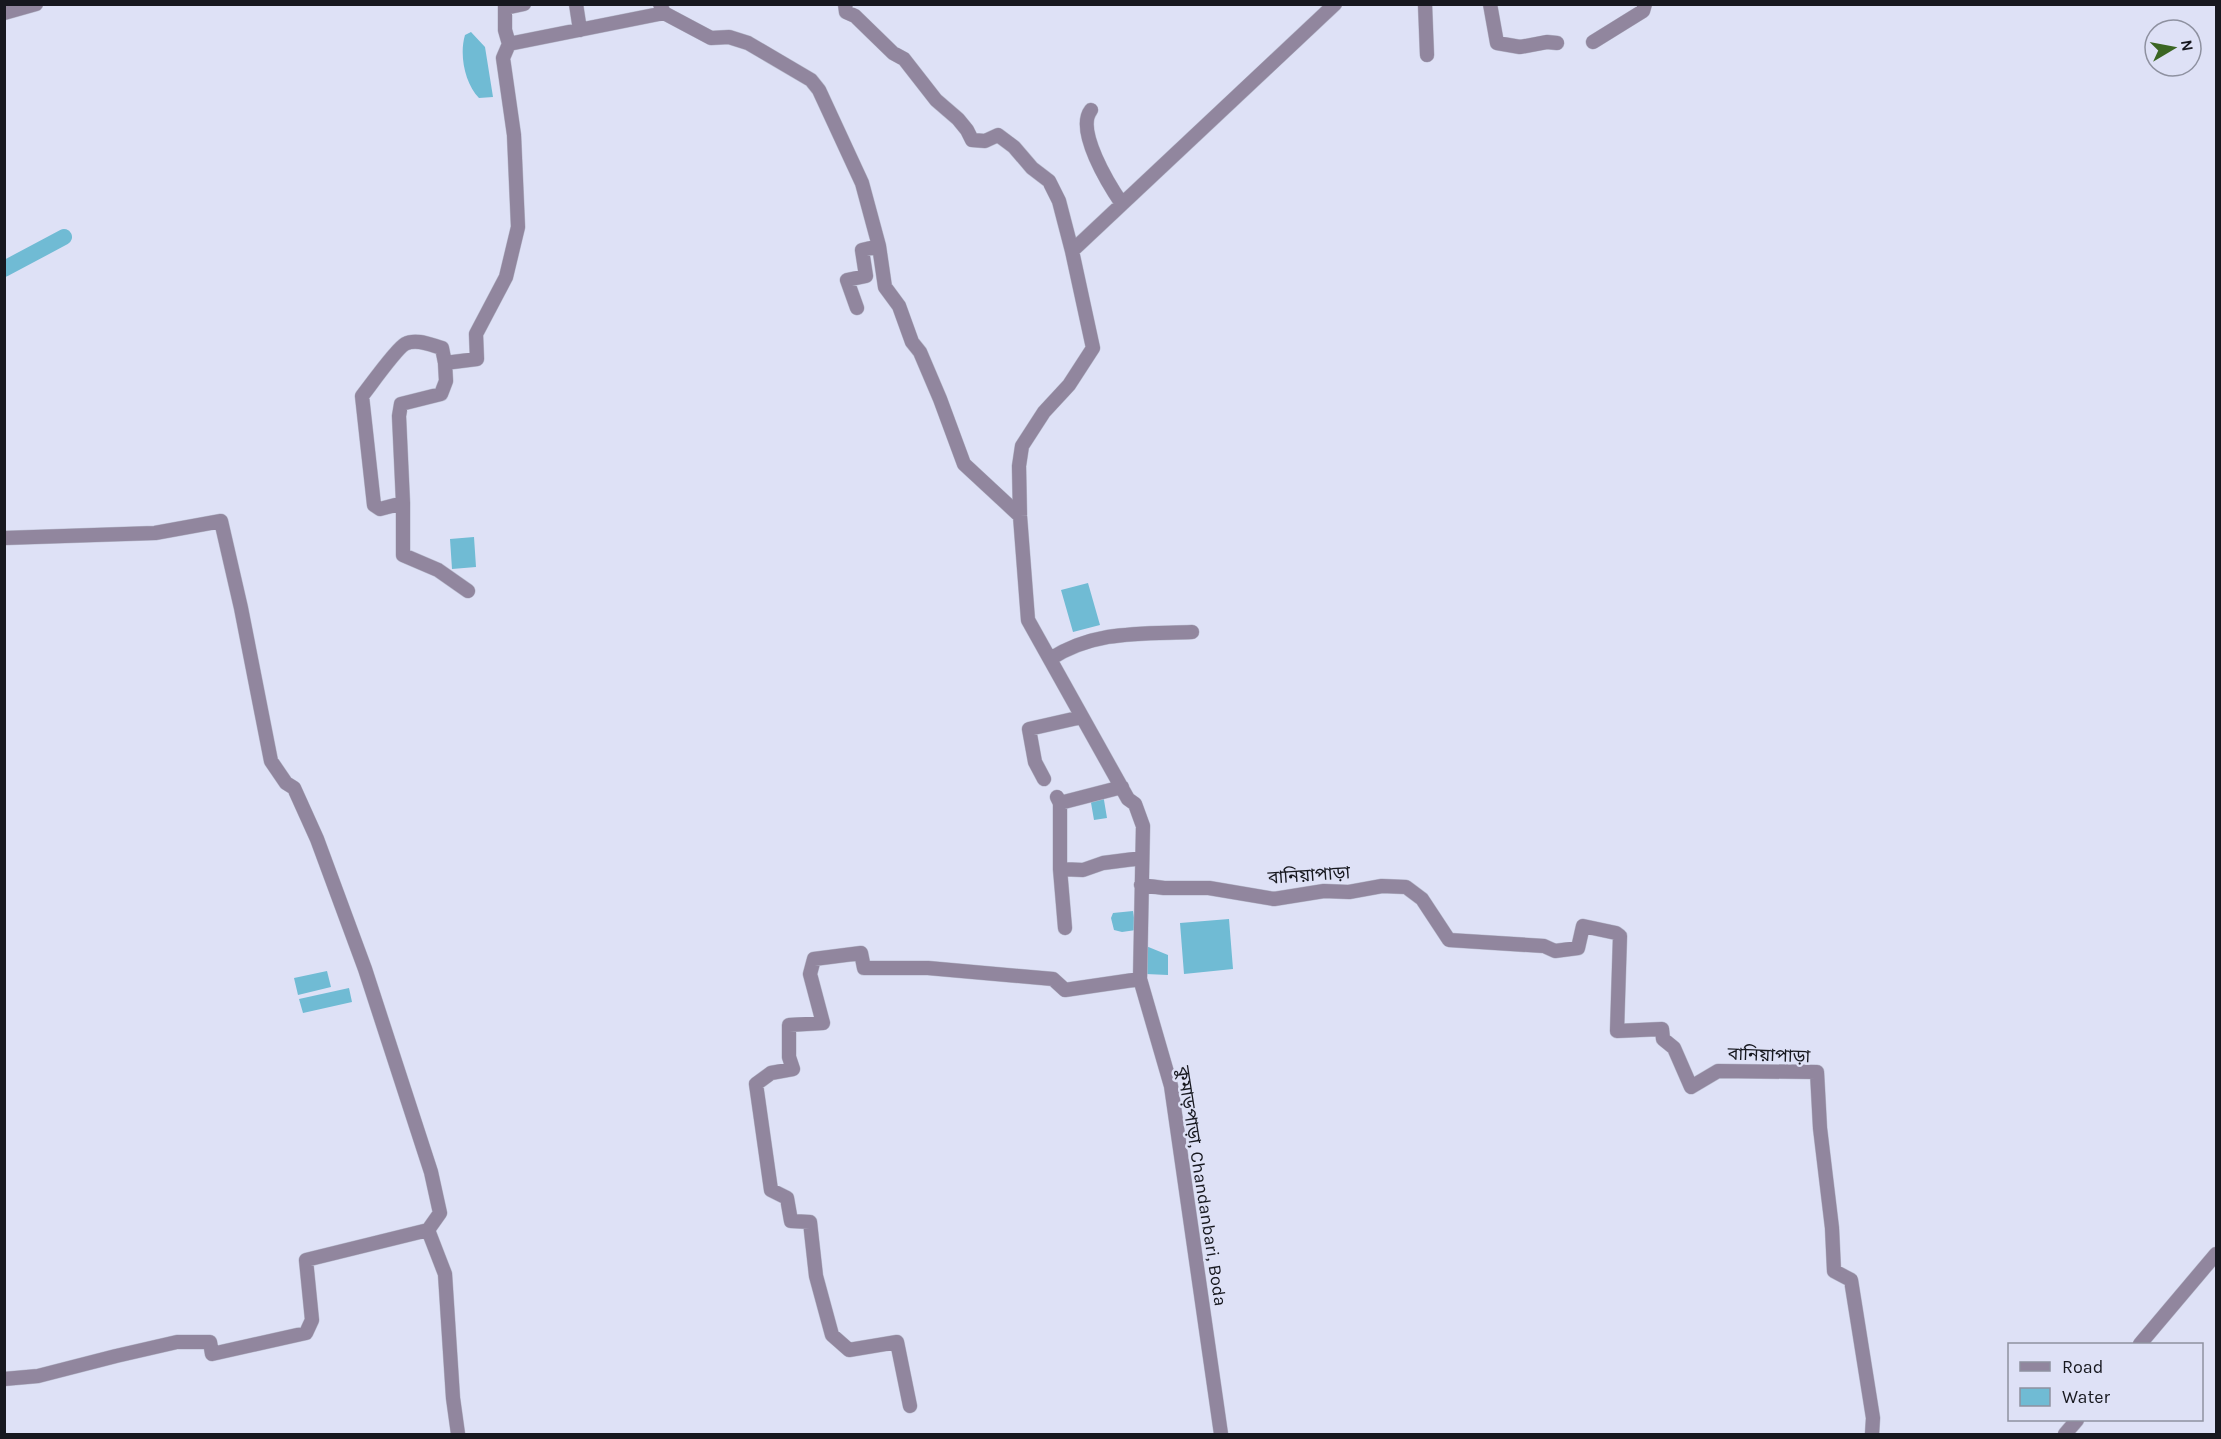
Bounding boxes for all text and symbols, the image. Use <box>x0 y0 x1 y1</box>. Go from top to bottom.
north arrow <box>2143 18 2203 78</box>
text: N <box>2177 38 2198 53</box>
street label: বানিয়াপাড়া <box>1266 861 1351 889</box>
street label: বানিয়াপাড়া <box>1726 1043 1811 1067</box>
street label: কুমাড়পাড়া, Chandanbari, Boda <box>1172 1063 1232 1308</box>
legend <box>2008 1343 2203 1421</box>
text: Road <box>2062 1356 2103 1378</box>
text: Water <box>2062 1386 2110 1408</box>

